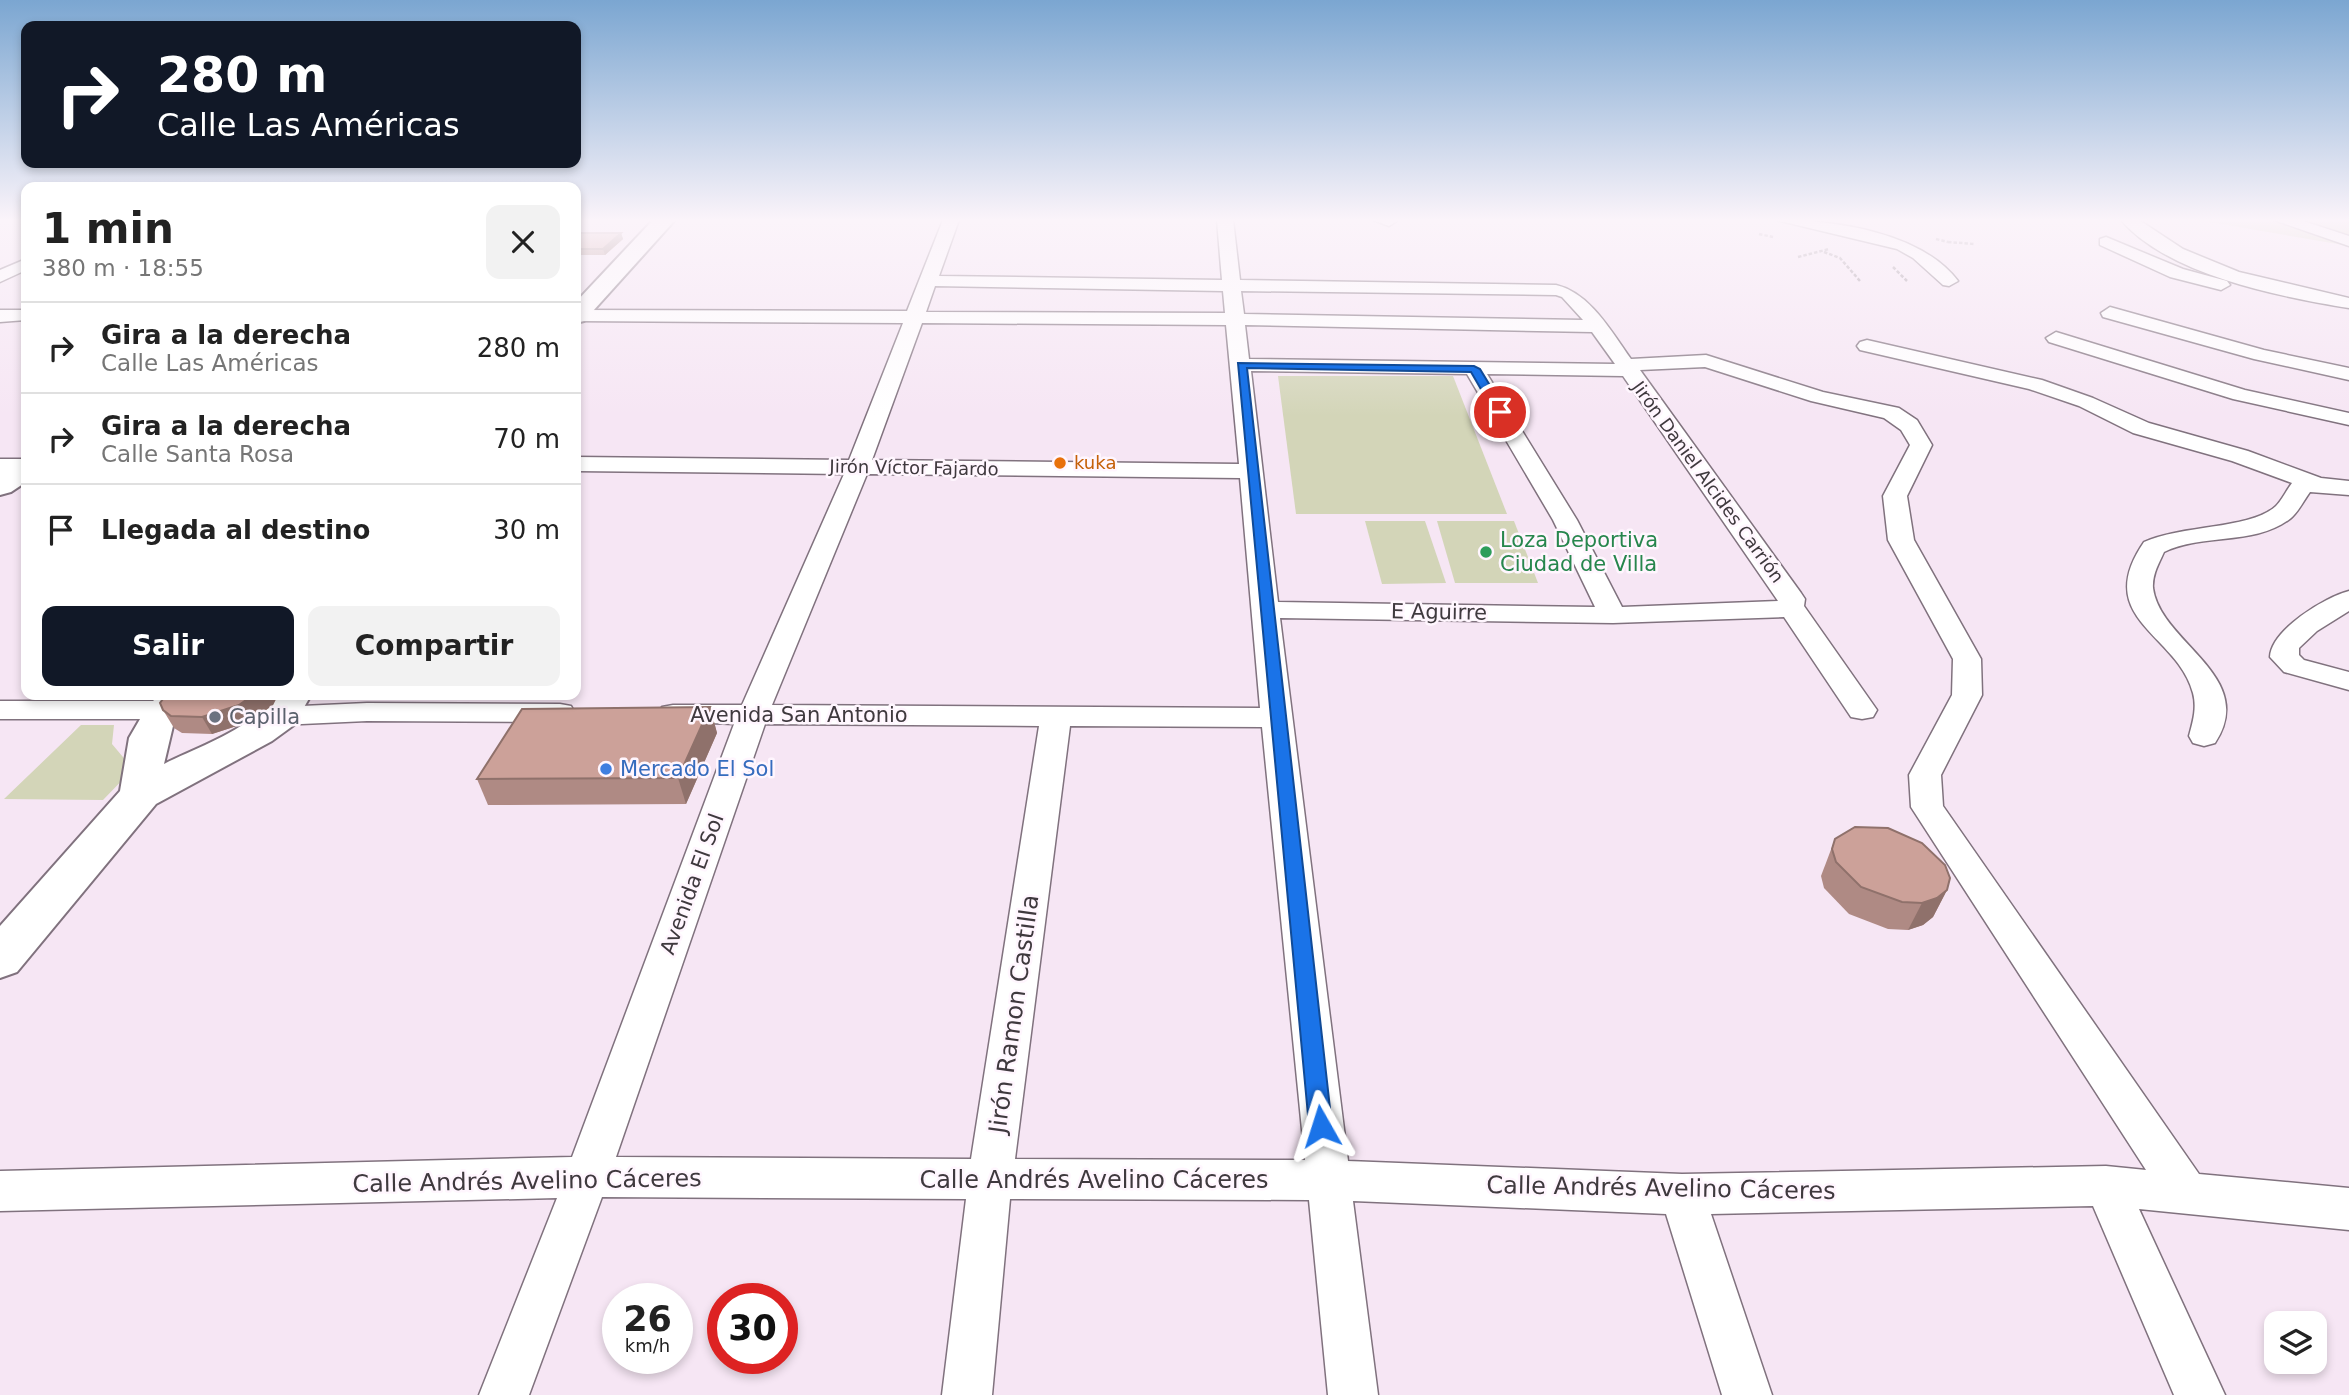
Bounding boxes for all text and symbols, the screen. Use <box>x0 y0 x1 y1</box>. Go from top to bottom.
text: 280 m <box>157 47 327 104</box>
icon: right <box>42 49 133 140</box>
text: Calle Las Américas <box>157 106 460 144</box>
text: 1 min <box>42 204 174 253</box>
button: close <box>486 205 560 279</box>
text: 380 m · 18:55 <box>42 255 204 281</box>
text: Gira a la derecha <box>101 320 351 350</box>
icon: right <box>42 329 80 367</box>
text: 280 m <box>477 333 560 363</box>
text: Calle Las Américas <box>101 350 318 376</box>
street label: Jirón Daniel Alcides Carrión <box>1628 376 1789 587</box>
pin <box>1470 382 1530 442</box>
icon: arrive <box>1481 393 1519 431</box>
text: Gira a la derecha <box>101 411 351 441</box>
icon: right <box>42 420 80 458</box>
text: 70 m <box>493 424 560 454</box>
text: Calle Santa Rosa <box>101 441 294 467</box>
place label: kuka <box>1074 452 1116 473</box>
marker: kuka <box>1052 455 1068 471</box>
street label: Jirón Víctor Fajardo <box>828 456 999 479</box>
icon: arrive <box>42 511 80 549</box>
text: Llegada al destino <box>101 515 370 545</box>
text: 30 m <box>493 515 560 545</box>
place label: Loza Deportiva Ciudad de Villa <box>1500 528 1658 576</box>
marker: Loza Deportiva Ciudad de Villa <box>1478 544 1494 560</box>
street label: E Aguirre <box>1391 599 1487 625</box>
button: Salir <box>42 606 294 686</box>
button: Compartir <box>308 606 560 686</box>
street label: Avenida San Antonio <box>690 703 908 727</box>
place label: Capilla <box>229 705 300 729</box>
marker: Capilla <box>207 709 223 725</box>
place label: Mercado El Sol <box>620 757 774 781</box>
marker: Mercado El Sol <box>598 761 614 777</box>
street label: Avenida El Sol <box>655 810 729 958</box>
street label: Jirón Ramon Castilla <box>983 893 1045 1137</box>
position arrow <box>1284 1089 1358 1163</box>
street label: Calle Andrés Avelino Cáceres <box>352 1164 702 1198</box>
street label: Calle Andrés Avelino Cáceres <box>919 1166 1269 1194</box>
street label: Calle Andrés Avelino Cáceres <box>1486 1171 1836 1205</box>
speed limit sign: 30 <box>707 1283 798 1374</box>
text: 26 <box>623 1299 672 1339</box>
map controls <box>2264 1311 2327 1374</box>
button: layers <box>2264 1311 2327 1374</box>
text: km/h <box>625 1335 670 1356</box>

